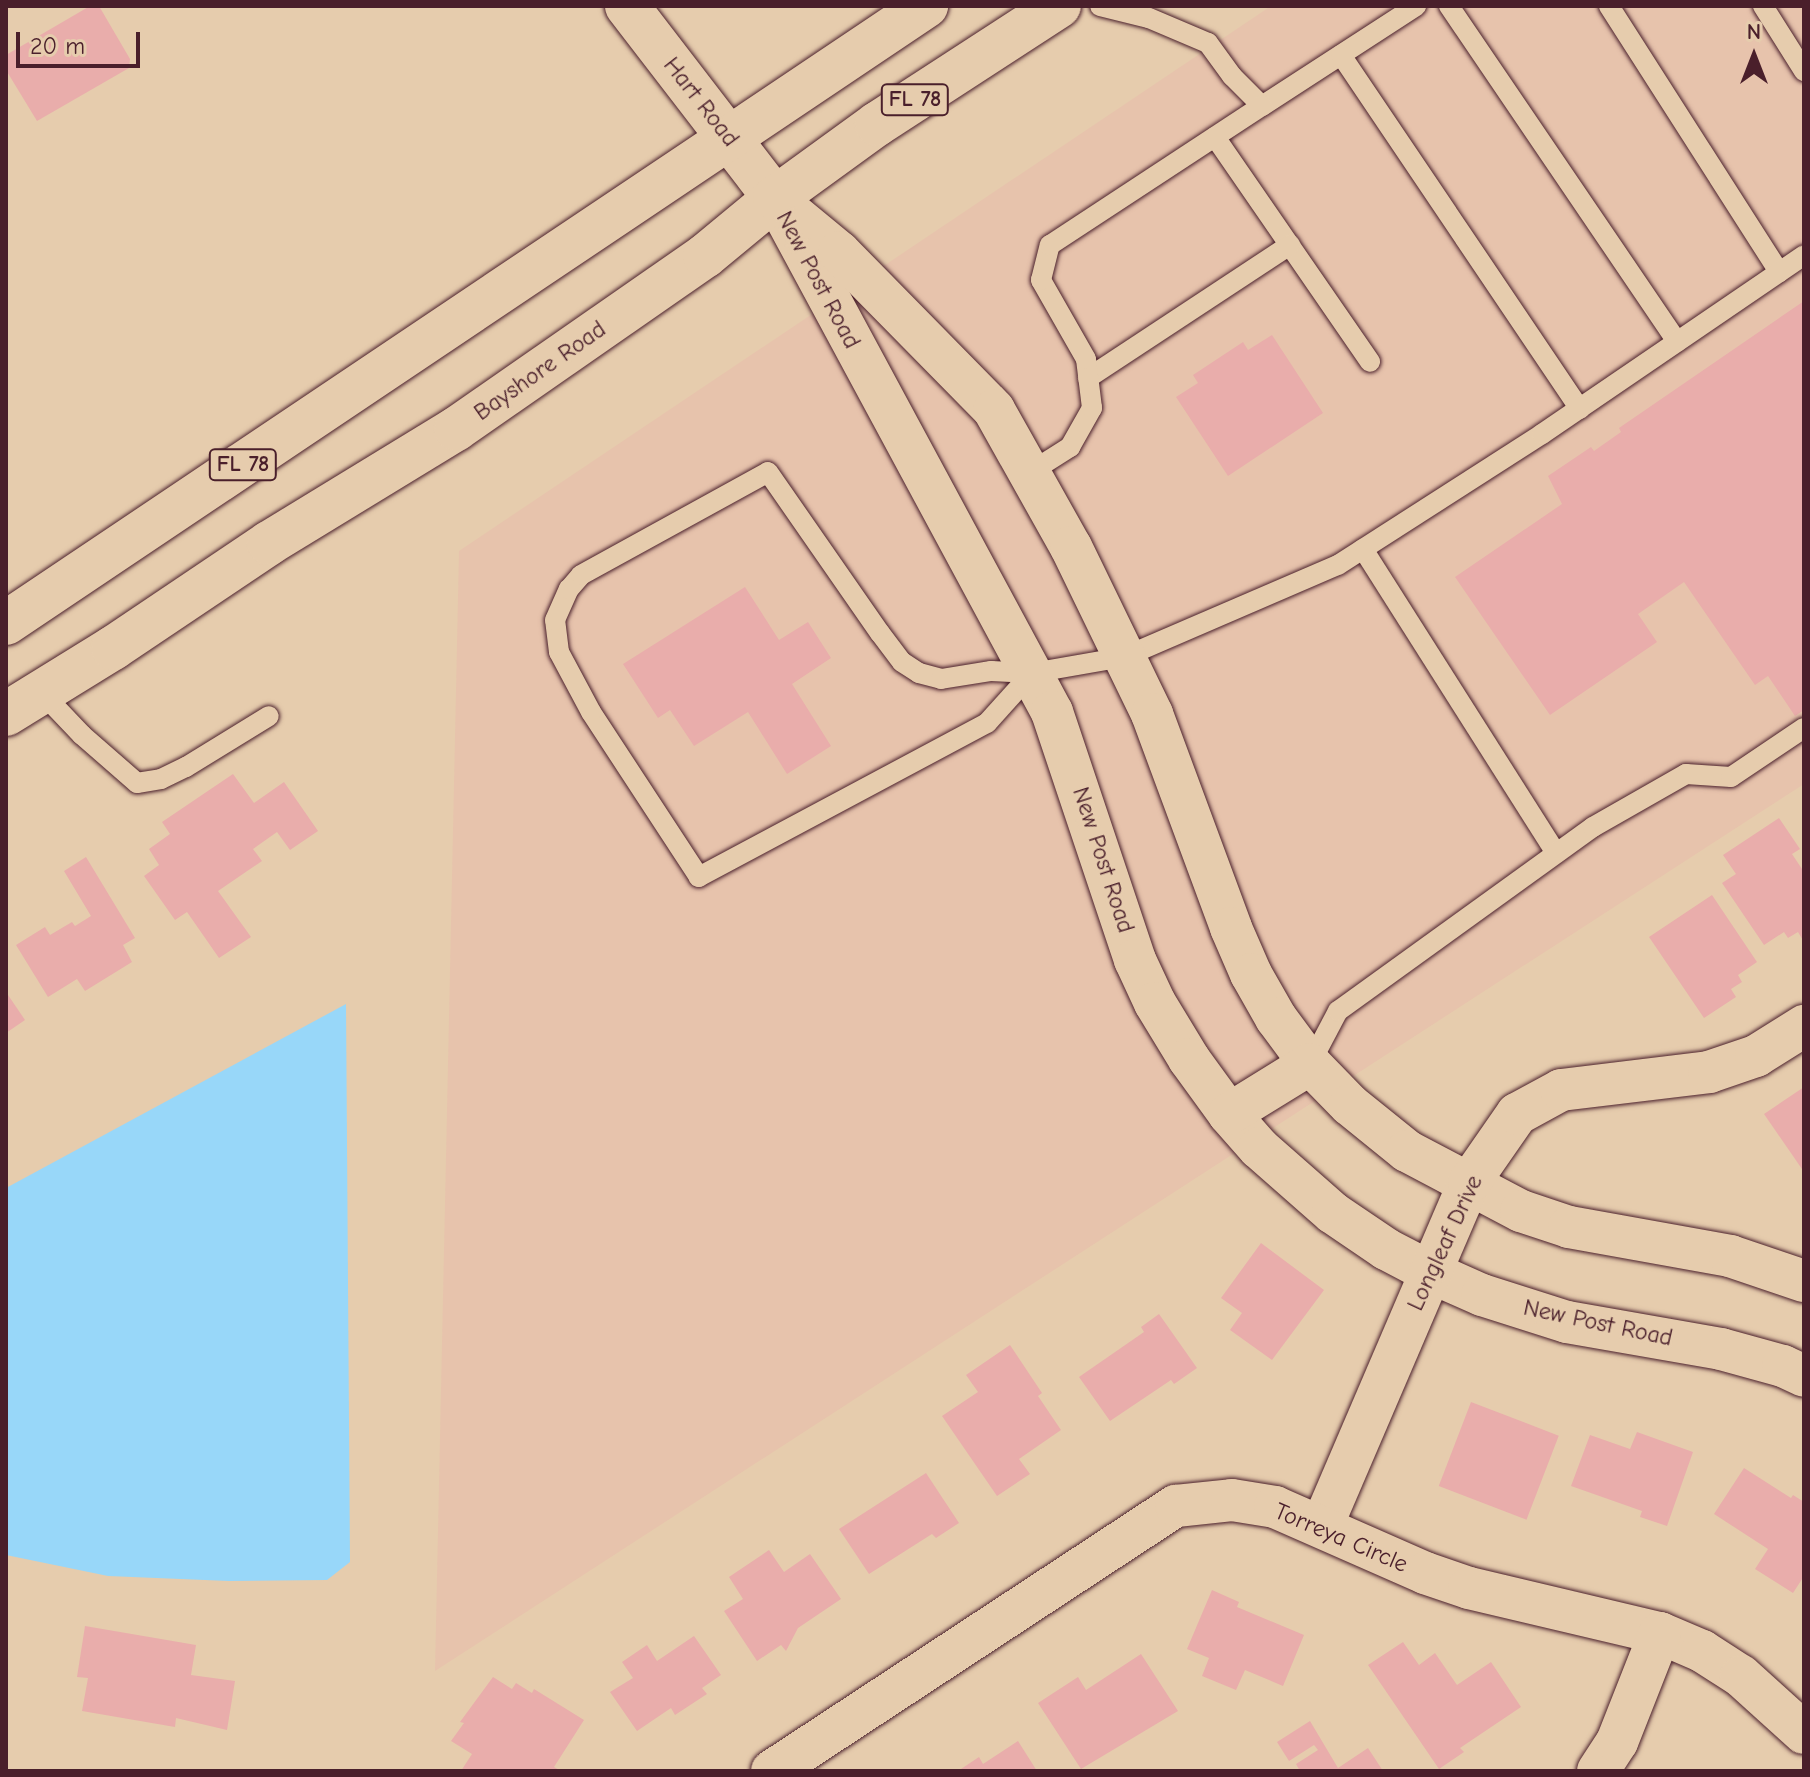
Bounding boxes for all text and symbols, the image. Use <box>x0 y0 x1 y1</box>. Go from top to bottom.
scale bar <box>20 16 144 66</box>
north arrow <box>1714 16 1794 96</box>
text: N <box>1747 19 1761 45</box>
text: 20 m <box>30 32 85 60</box>
street label: Hart Road <box>657 51 745 153</box>
road number: FL 78 <box>879 82 951 118</box>
street label: New Post Road <box>770 206 866 354</box>
street label: Bayshore Road <box>468 315 612 427</box>
road number: FL 78 <box>207 447 279 483</box>
street label: New Post Road <box>1066 783 1140 937</box>
street label: Longleaf Drive <box>1401 1171 1489 1315</box>
street label: New Post Road <box>1521 1293 1675 1353</box>
street label: Torreya Circle <box>1270 1497 1412 1579</box>

